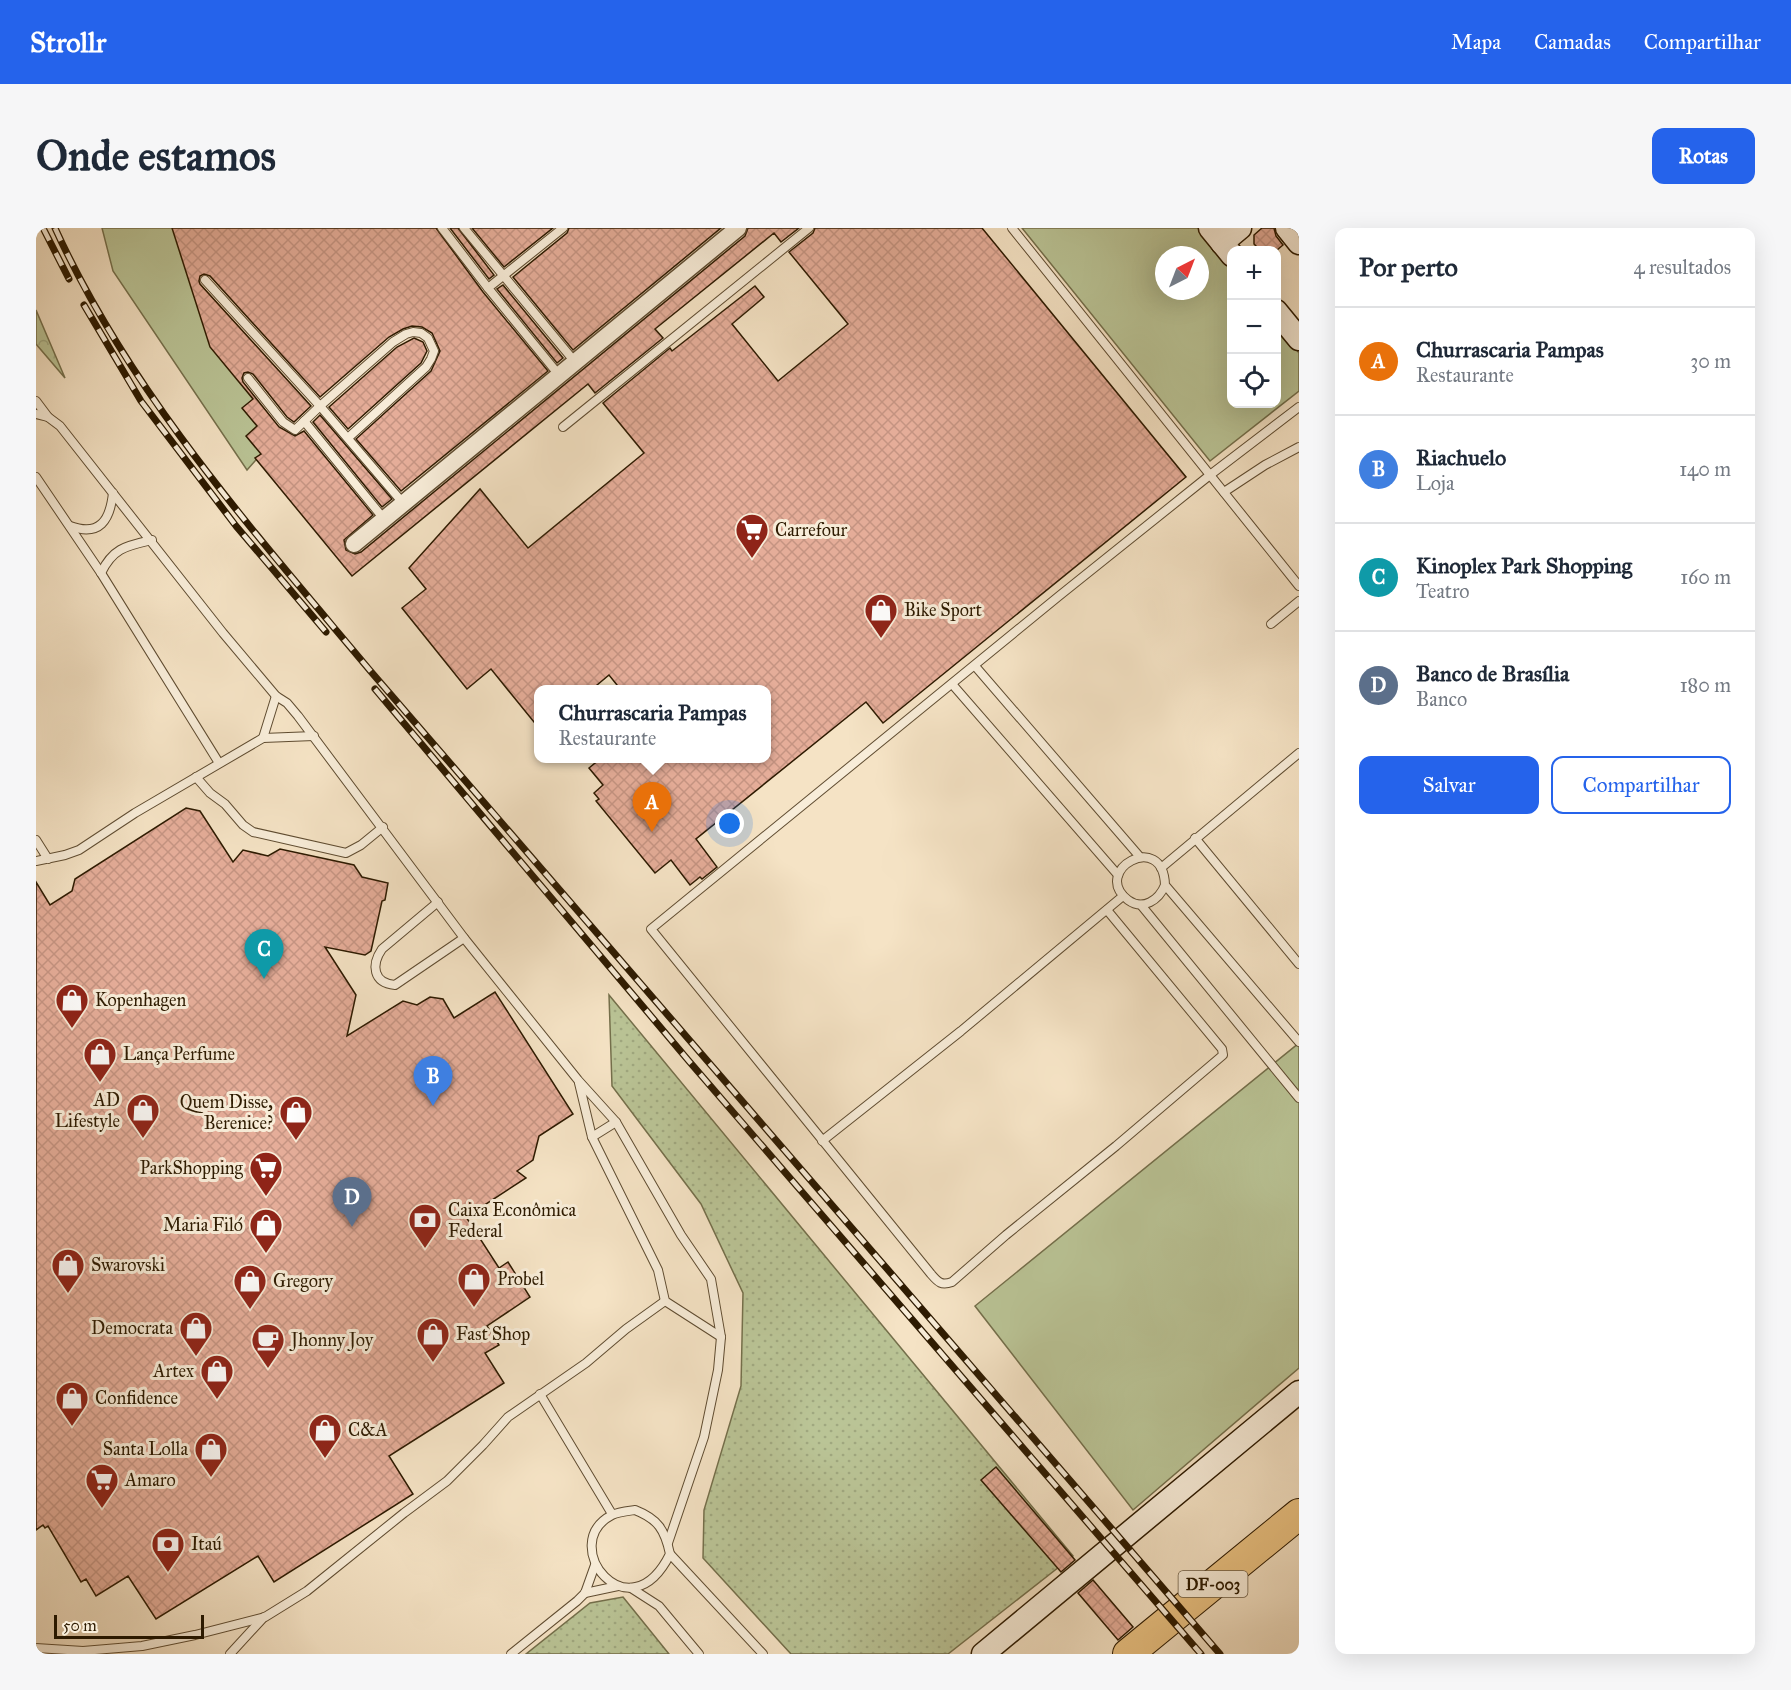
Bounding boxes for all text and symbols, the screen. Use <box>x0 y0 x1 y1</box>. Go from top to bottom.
text: Strollr <box>30 25 106 60</box>
text: Mapa <box>1451 29 1501 55</box>
text: Camadas <box>1534 29 1611 55</box>
text: Compartilhar <box>1644 29 1761 55</box>
button: Rotas <box>1652 128 1755 184</box>
text: Onde estamos <box>36 130 276 182</box>
north arrow <box>1155 246 1209 300</box>
map controls <box>1227 246 1281 408</box>
button: + <box>1227 246 1281 300</box>
text: Por perto <box>1359 251 1458 283</box>
text: 4 resultados <box>1633 255 1731 279</box>
button: − <box>1227 300 1281 354</box>
text: Churrascaria Pampas <box>1416 336 1604 363</box>
text: A <box>1372 349 1385 373</box>
text: 30 m <box>1690 349 1731 373</box>
button: locate <box>1227 354 1281 408</box>
text: Restaurante <box>1416 363 1514 387</box>
text: Riachuelo <box>1416 444 1506 471</box>
text: B <box>1372 457 1385 481</box>
text: 140 m <box>1679 457 1731 481</box>
text: Loja <box>1416 471 1454 495</box>
supermarket icon: Carrefour <box>734 512 770 559</box>
place label: Carrefour <box>775 519 847 541</box>
text: Kinoplex Park Shopping <box>1416 552 1632 579</box>
text: C <box>1372 565 1385 589</box>
text: 160 m <box>1680 565 1731 589</box>
text: Teatro <box>1416 579 1470 603</box>
shop icon: Bike Sport <box>863 592 899 639</box>
place label: Bike Sport <box>904 599 983 621</box>
text: Banco de Brasília <box>1416 660 1569 687</box>
text: D <box>1371 673 1386 697</box>
text: 180 m <box>1680 673 1731 697</box>
popup <box>534 685 771 763</box>
text: Banco <box>1416 687 1467 711</box>
text: Churrascaria Pampas <box>559 699 746 726</box>
text: Restaurante <box>559 726 656 750</box>
button: Salvar <box>1359 756 1539 814</box>
button: Compartilhar <box>1551 756 1731 814</box>
pin: A <box>632 782 672 832</box>
your location <box>715 809 744 838</box>
pin: C <box>244 930 284 979</box>
shop icon: Kopenhagen <box>54 982 90 1029</box>
place label: Kopenhagen <box>95 989 186 1012</box>
shop icon: Lança Perfume <box>82 1036 118 1083</box>
place label: Lança Perfume <box>123 1043 235 1065</box>
pin: B <box>414 1056 452 1106</box>
place label: AD Lifestyle <box>55 1089 120 1132</box>
place label: Quem Disse, Berenice? <box>180 1091 273 1134</box>
shop icon: AD Lifestyle <box>125 1092 161 1139</box>
shop icon: Quem Disse, Berenice? <box>278 1094 314 1141</box>
supermarket icon: ParkShopping <box>248 1150 284 1197</box>
place label: ParkShopping <box>140 1157 244 1180</box>
pin: D <box>332 1178 372 1227</box>
place label: Caixa Econômica Federal <box>448 1199 576 1242</box>
bank icon: Caixa Econômica Federal <box>407 1202 443 1249</box>
shop icon: Maria Filó <box>248 1207 284 1254</box>
place label: Maria Filó <box>163 1214 243 1236</box>
shop icon: Swarovski <box>50 1247 86 1294</box>
place label: Swarovski <box>91 1254 165 1276</box>
shop icon: Probel <box>456 1261 492 1308</box>
shop icon: Gregory <box>232 1263 268 1310</box>
place label: Probel <box>497 1268 544 1290</box>
place label: Gregory <box>273 1270 334 1293</box>
shop icon: Democrata <box>178 1310 214 1357</box>
shop icon: Fast Shop <box>415 1316 451 1363</box>
place label: Democrata <box>91 1317 173 1339</box>
cafe icon: Jhonny Joy <box>250 1322 286 1369</box>
place label: Fast Shop <box>456 1323 530 1345</box>
place label: Jhonny Joy <box>289 1329 374 1352</box>
shop icon: Artex <box>199 1353 235 1400</box>
place label: Artex <box>152 1360 194 1382</box>
shop icon: Confidence <box>54 1380 90 1427</box>
place label: Confidence <box>95 1387 178 1409</box>
shop icon: C&A <box>307 1412 343 1459</box>
place label: C&A <box>348 1419 388 1441</box>
shop icon: Santa Lolla <box>193 1431 229 1478</box>
place label: Santa Lolla <box>103 1438 188 1460</box>
supermarket icon: Amaro <box>84 1462 120 1509</box>
place label: Amaro <box>124 1469 176 1491</box>
bank icon: Itaú <box>150 1526 186 1573</box>
place label: Itaú <box>191 1533 222 1555</box>
road number: DF-003 <box>1178 1571 1248 1597</box>
scale bar <box>54 1612 204 1640</box>
text: 50 m <box>63 1616 97 1635</box>

